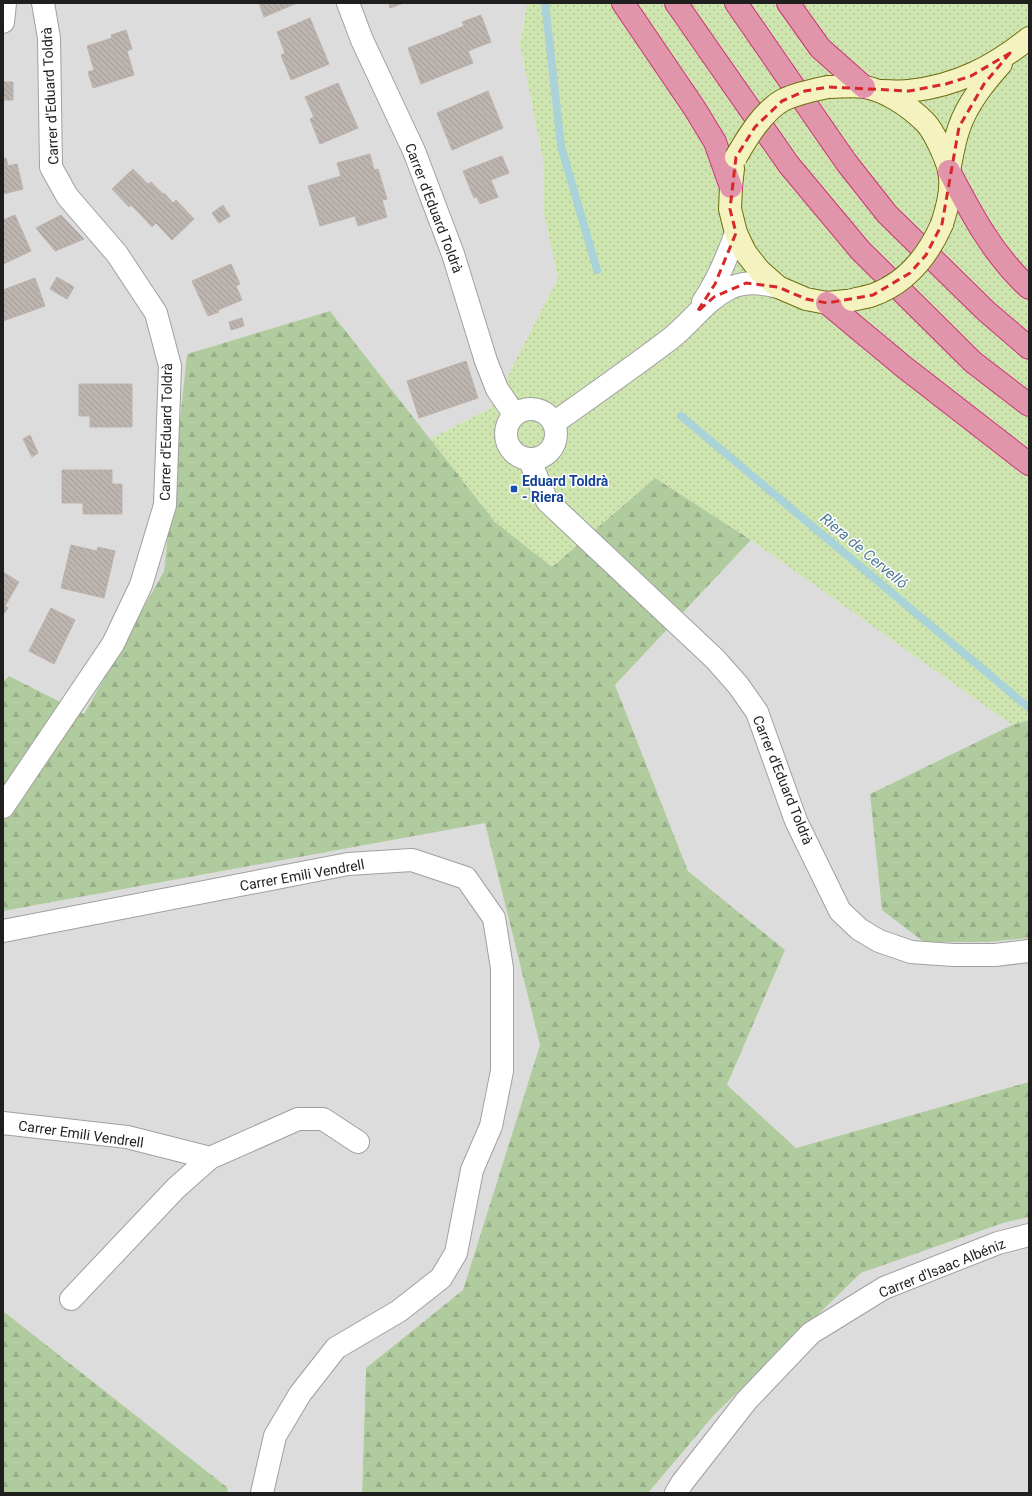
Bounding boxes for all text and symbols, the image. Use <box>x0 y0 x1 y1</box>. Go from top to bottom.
street label: Carrer d'Eduard Toldrà <box>38 27 62 165</box>
street label: Carrer d'Eduard Toldrà <box>402 141 466 275</box>
street label: Carrer d'Eduard Toldrà <box>157 363 175 501</box>
place label: Eduard Toldrà - Riera <box>522 473 609 505</box>
marker: Eduard Toldrà - Riera <box>509 484 519 494</box>
water label: Riera de Cervelló <box>817 509 911 593</box>
street label: Carrer d'Eduard Toldrà <box>750 713 816 847</box>
street label: Carrer Emili Vendrell <box>238 856 366 894</box>
street label: Carrer Emili Vendrell <box>17 1117 145 1151</box>
street label: Carrer d'Isaac Albéniz <box>876 1235 1008 1301</box>

